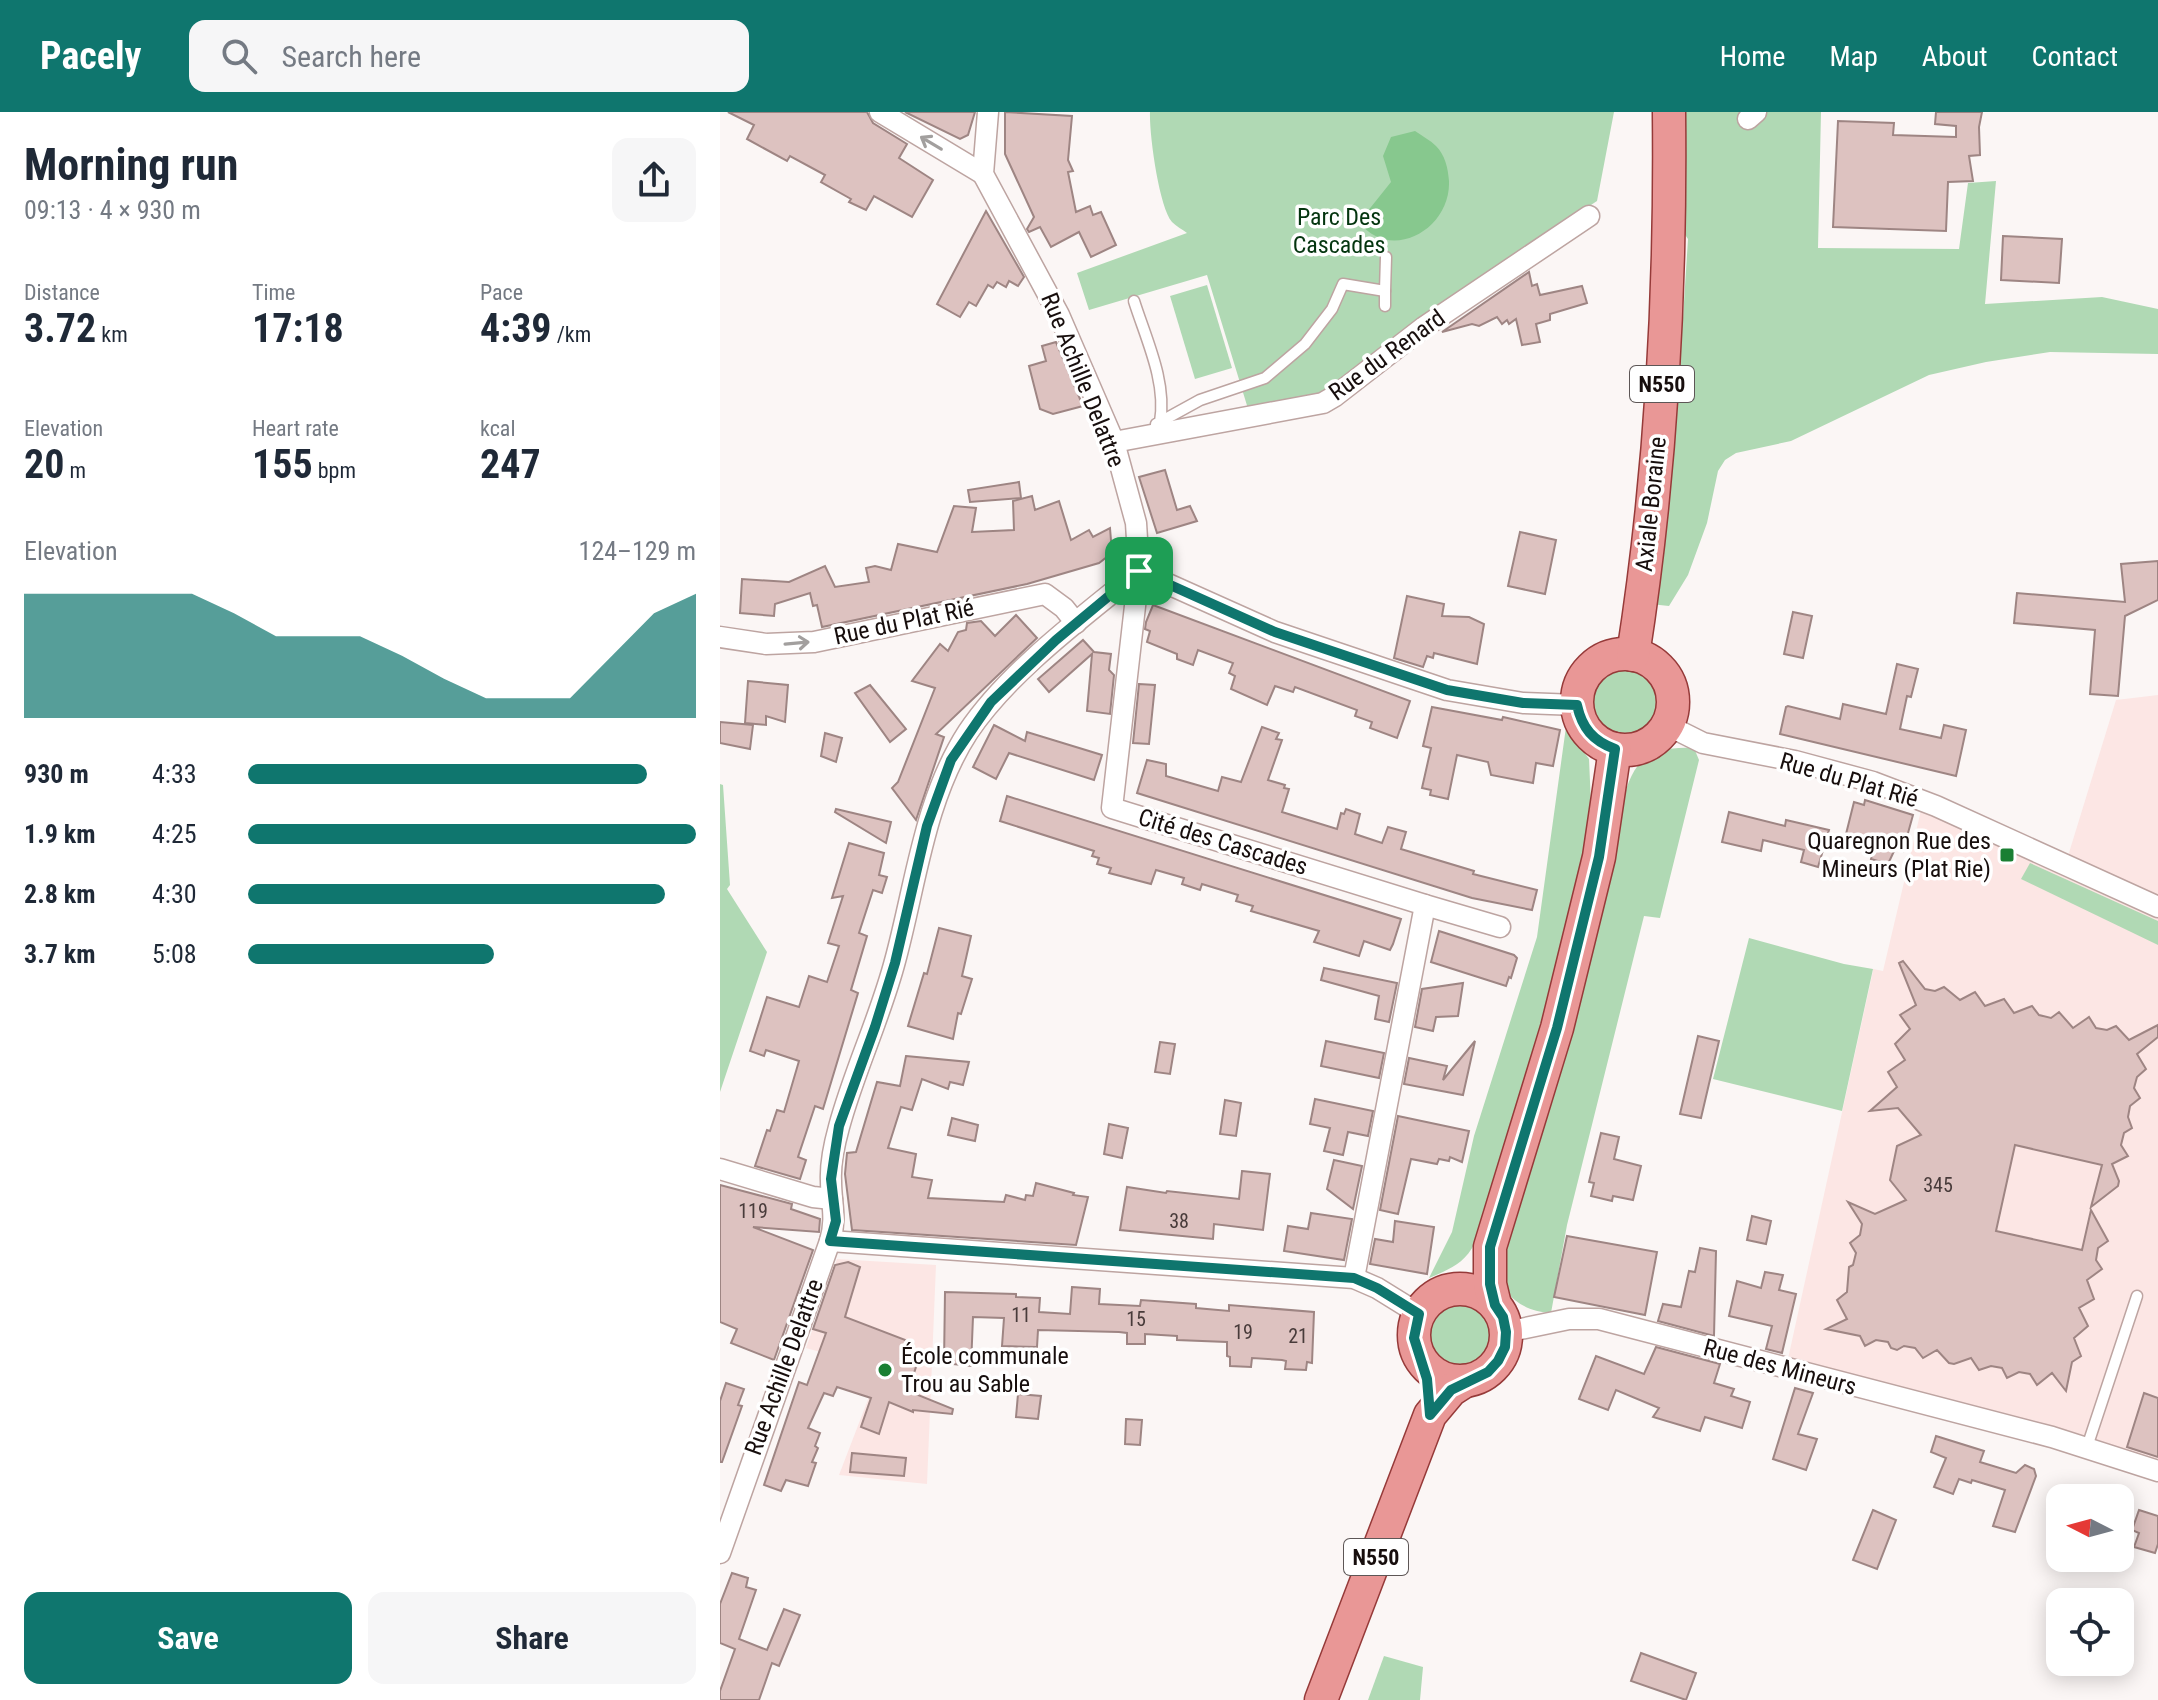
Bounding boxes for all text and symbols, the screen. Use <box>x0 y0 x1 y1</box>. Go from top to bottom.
search box <box>189 20 749 92</box>
text: Pacely <box>40 34 141 78</box>
icon: search <box>217 34 261 78</box>
text: Search here <box>281 39 421 74</box>
text: Home <box>1720 40 1785 73</box>
text: Map <box>1829 40 1878 73</box>
text: About <box>1922 40 1988 73</box>
text: Contact <box>2032 40 2118 73</box>
one-way arrow <box>920 135 943 151</box>
button: share <box>612 138 696 222</box>
text: Morning run <box>24 139 238 191</box>
text: 09:13 · 4 × 930 m <box>24 195 201 225</box>
park label: Parc Des Cascades <box>1293 203 1385 259</box>
text: Distance <box>24 280 100 305</box>
text: Time <box>252 280 295 305</box>
text: Pace <box>480 280 523 305</box>
street label: Rue Achille Delattre <box>1035 289 1131 471</box>
street label: Rue du Renard <box>1324 304 1450 406</box>
text: 3.72 <box>24 305 96 352</box>
text: 17:18 <box>252 305 344 352</box>
text: 4:39 <box>480 305 552 352</box>
text: km <box>96 322 128 347</box>
text: /km <box>552 322 591 347</box>
road number: N550 <box>1630 366 1694 402</box>
text: Elevation <box>24 416 103 441</box>
text: Heart rate <box>252 416 339 441</box>
text: kcal <box>480 416 515 441</box>
street label: Axiale Boraine <box>1630 435 1672 573</box>
text: 20 <box>24 441 64 488</box>
text: 155 <box>252 441 313 488</box>
text: 247 <box>480 441 541 488</box>
text: m <box>64 458 86 483</box>
text: bpm <box>313 458 356 483</box>
text: Elevation <box>24 536 118 566</box>
text: 124–129 m <box>579 536 696 566</box>
pin <box>1105 537 1173 605</box>
icon: arrive <box>1117 549 1161 593</box>
street label: Rue du Plat Rié <box>831 593 977 651</box>
one-way arrow <box>783 636 810 651</box>
street label: Rue du Plat Rié <box>1777 747 1921 813</box>
text: 930 m <box>24 759 89 789</box>
text: 4:33 <box>152 759 197 789</box>
street label: Cité des Cascades <box>1135 803 1311 881</box>
text: 1.9 km <box>24 819 96 849</box>
text: 4:25 <box>152 819 197 849</box>
place label: Quaregnon Rue des Mineurs (Plat Rie) <box>1807 827 1991 883</box>
marker: Quaregnon Rue des Mineurs (Plat Rie) <box>1998 846 2016 864</box>
text: 2.8 km <box>24 879 96 909</box>
text: 4:30 <box>152 879 197 909</box>
text: 3.7 km <box>24 939 96 969</box>
text: 5:08 <box>152 939 197 969</box>
house number: 345 <box>1923 1173 1953 1197</box>
house number: 119 <box>738 1199 768 1223</box>
house number: 38 <box>1169 1209 1189 1233</box>
street label: Rue Achille Delattre <box>739 1275 829 1459</box>
house number: 11 <box>1011 1303 1031 1327</box>
house number: 15 <box>1126 1307 1146 1331</box>
house number: 19 <box>1233 1320 1253 1344</box>
house number: 21 <box>1288 1324 1308 1348</box>
street label: Rue des Mineurs <box>1701 1333 1859 1401</box>
place label: École communale Trou au Sable <box>901 1342 1069 1398</box>
marker: École communale Trou au Sable <box>876 1361 894 1379</box>
north arrow <box>2046 1484 2134 1572</box>
map controls <box>2046 1484 2134 1676</box>
road number: N550 <box>1344 1539 1408 1575</box>
button: locate <box>2046 1588 2134 1676</box>
button: Save <box>24 1592 352 1684</box>
button: Share <box>368 1592 696 1684</box>

